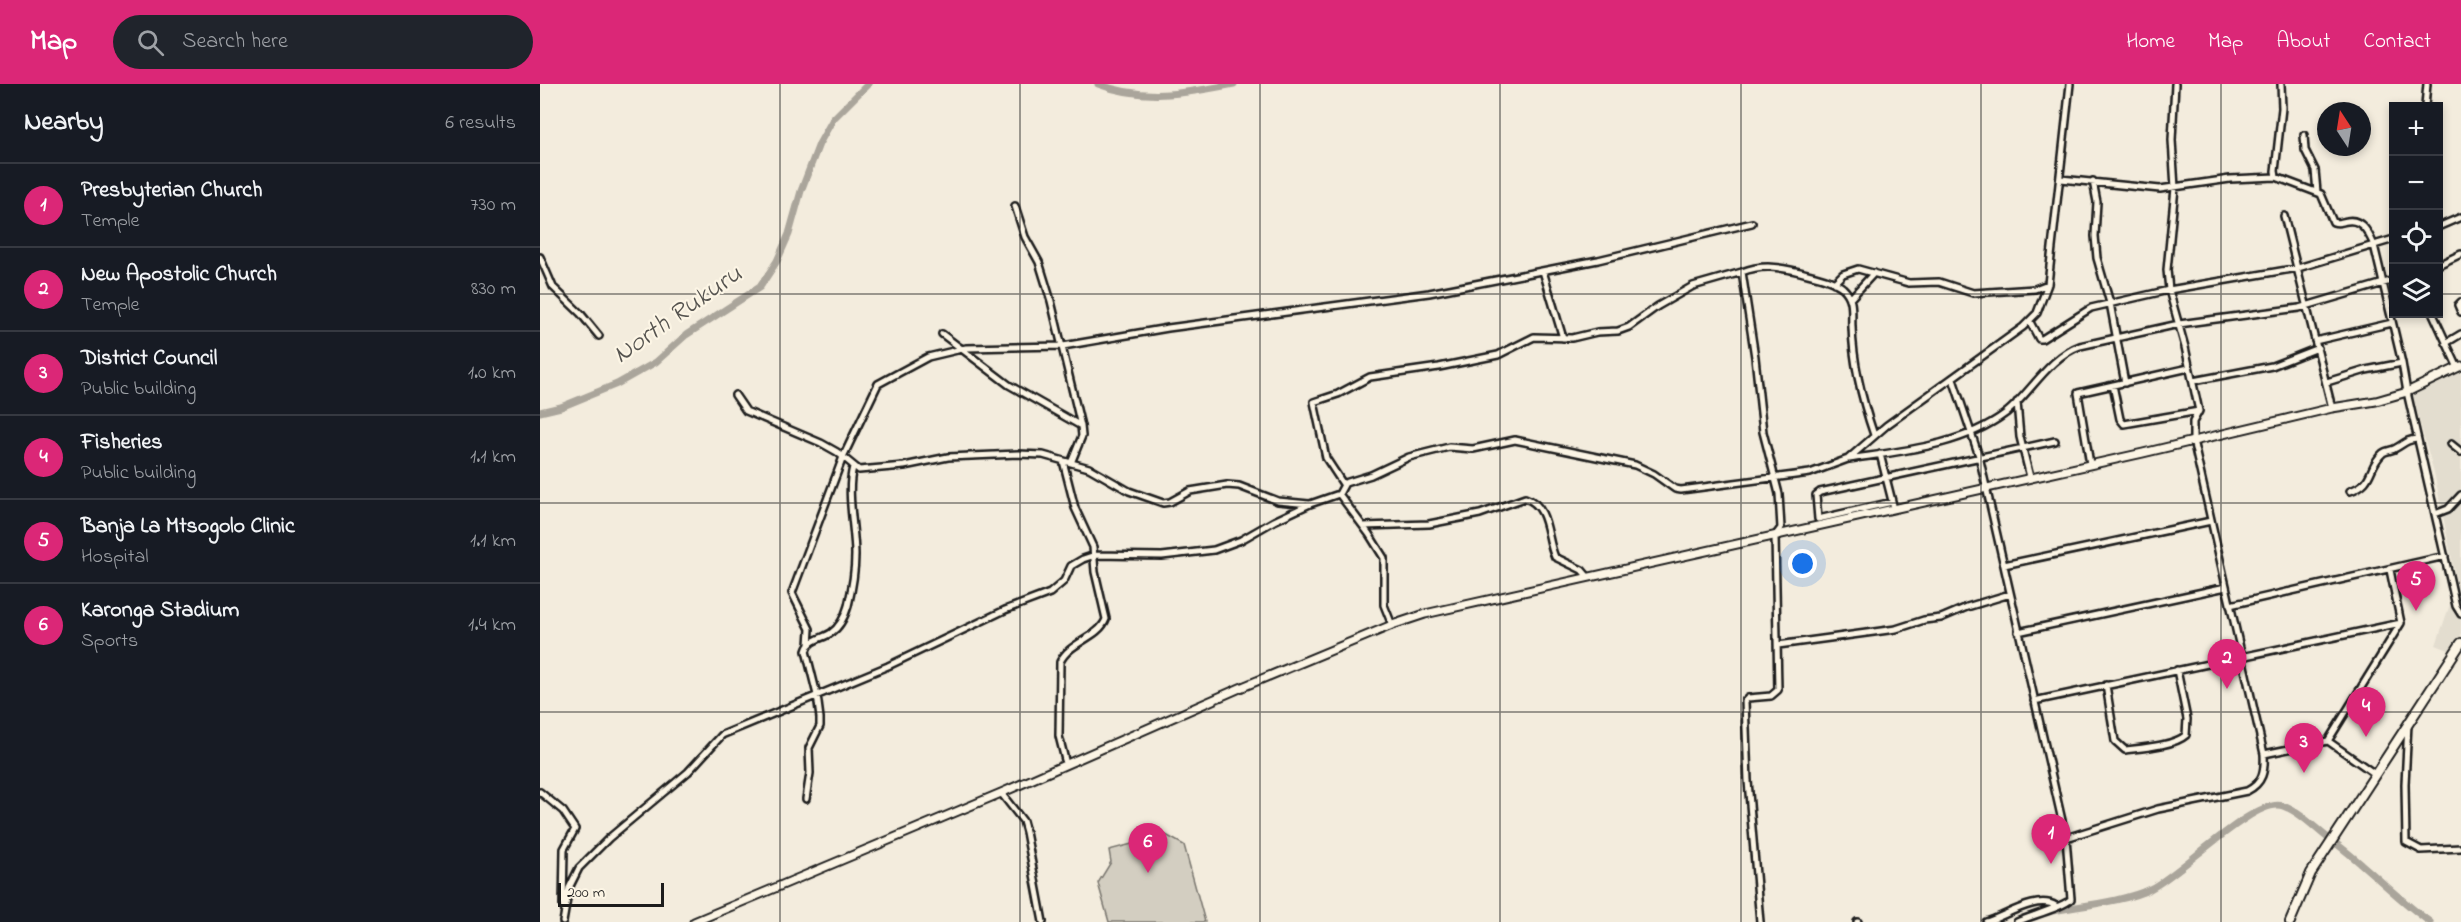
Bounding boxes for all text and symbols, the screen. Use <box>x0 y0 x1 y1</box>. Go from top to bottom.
search box <box>113 15 533 69</box>
text: Map <box>30 22 77 63</box>
icon: search <box>134 26 167 59</box>
text: Search here <box>182 26 288 58</box>
text: Home <box>2126 27 2175 57</box>
text: Map <box>2208 27 2243 57</box>
text: About <box>2276 27 2330 57</box>
text: Contact <box>2363 27 2431 57</box>
north arrow <box>2317 102 2371 156</box>
map controls <box>2389 102 2443 318</box>
button: + <box>2389 102 2443 156</box>
text: Nearby <box>24 104 103 142</box>
text: 6 results <box>445 109 516 138</box>
button: − <box>2389 156 2443 210</box>
text: Presbyterian Church <box>81 175 262 207</box>
text: 1 <box>40 191 47 220</box>
text: 730 m <box>470 191 516 220</box>
text: Temple <box>81 207 140 236</box>
button: locate <box>2389 210 2443 264</box>
water label: North Rukuru <box>605 256 751 374</box>
text: New Apostolic Church <box>81 259 277 291</box>
button: layers <box>2389 264 2443 318</box>
text: 2 <box>39 275 48 304</box>
text: 830 m <box>471 275 516 304</box>
text: Temple <box>81 291 140 320</box>
text: District Council <box>81 343 217 375</box>
text: 3 <box>39 359 48 388</box>
text: 1.0 km <box>468 359 516 388</box>
text: Public building <box>81 375 196 404</box>
text: Fisheries <box>81 427 163 459</box>
text: 4 <box>39 443 48 472</box>
text: 1.1 km <box>470 443 516 472</box>
text: Public building <box>81 459 196 488</box>
text: Banja La Mtsogolo Clinic <box>81 511 295 543</box>
text: 5 <box>38 527 49 556</box>
text: 1.1 km <box>470 527 516 556</box>
text: Hospital <box>81 543 149 572</box>
your location <box>1788 549 1817 578</box>
pin: 5 <box>2396 562 2436 611</box>
text: Karonga Stadium <box>81 595 239 627</box>
text: 6 <box>39 611 48 640</box>
text: 1.4 km <box>468 611 516 640</box>
text: Sports <box>81 627 138 656</box>
pin: 2 <box>2208 640 2246 689</box>
pin: 4 <box>2346 688 2386 737</box>
pin: 3 <box>2284 724 2324 773</box>
pin: 1 <box>2032 814 2070 864</box>
pin: 6 <box>1128 824 1168 873</box>
scale bar <box>558 880 664 908</box>
text: 200 m <box>567 881 605 905</box>

